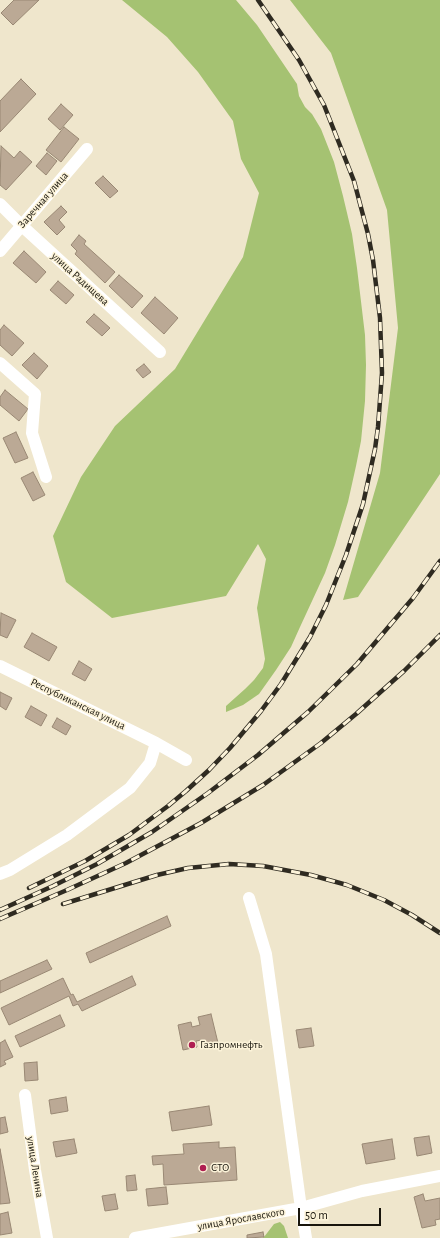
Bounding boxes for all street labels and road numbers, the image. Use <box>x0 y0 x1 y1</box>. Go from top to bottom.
street label: Заречная улица <box>15 169 71 231</box>
street label: улица Радищева <box>48 250 112 308</box>
street label: Республиканская улица <box>28 675 128 733</box>
street label: улица Ленина <box>24 1135 46 1199</box>
street label: улица Ярославского <box>196 1205 286 1233</box>

